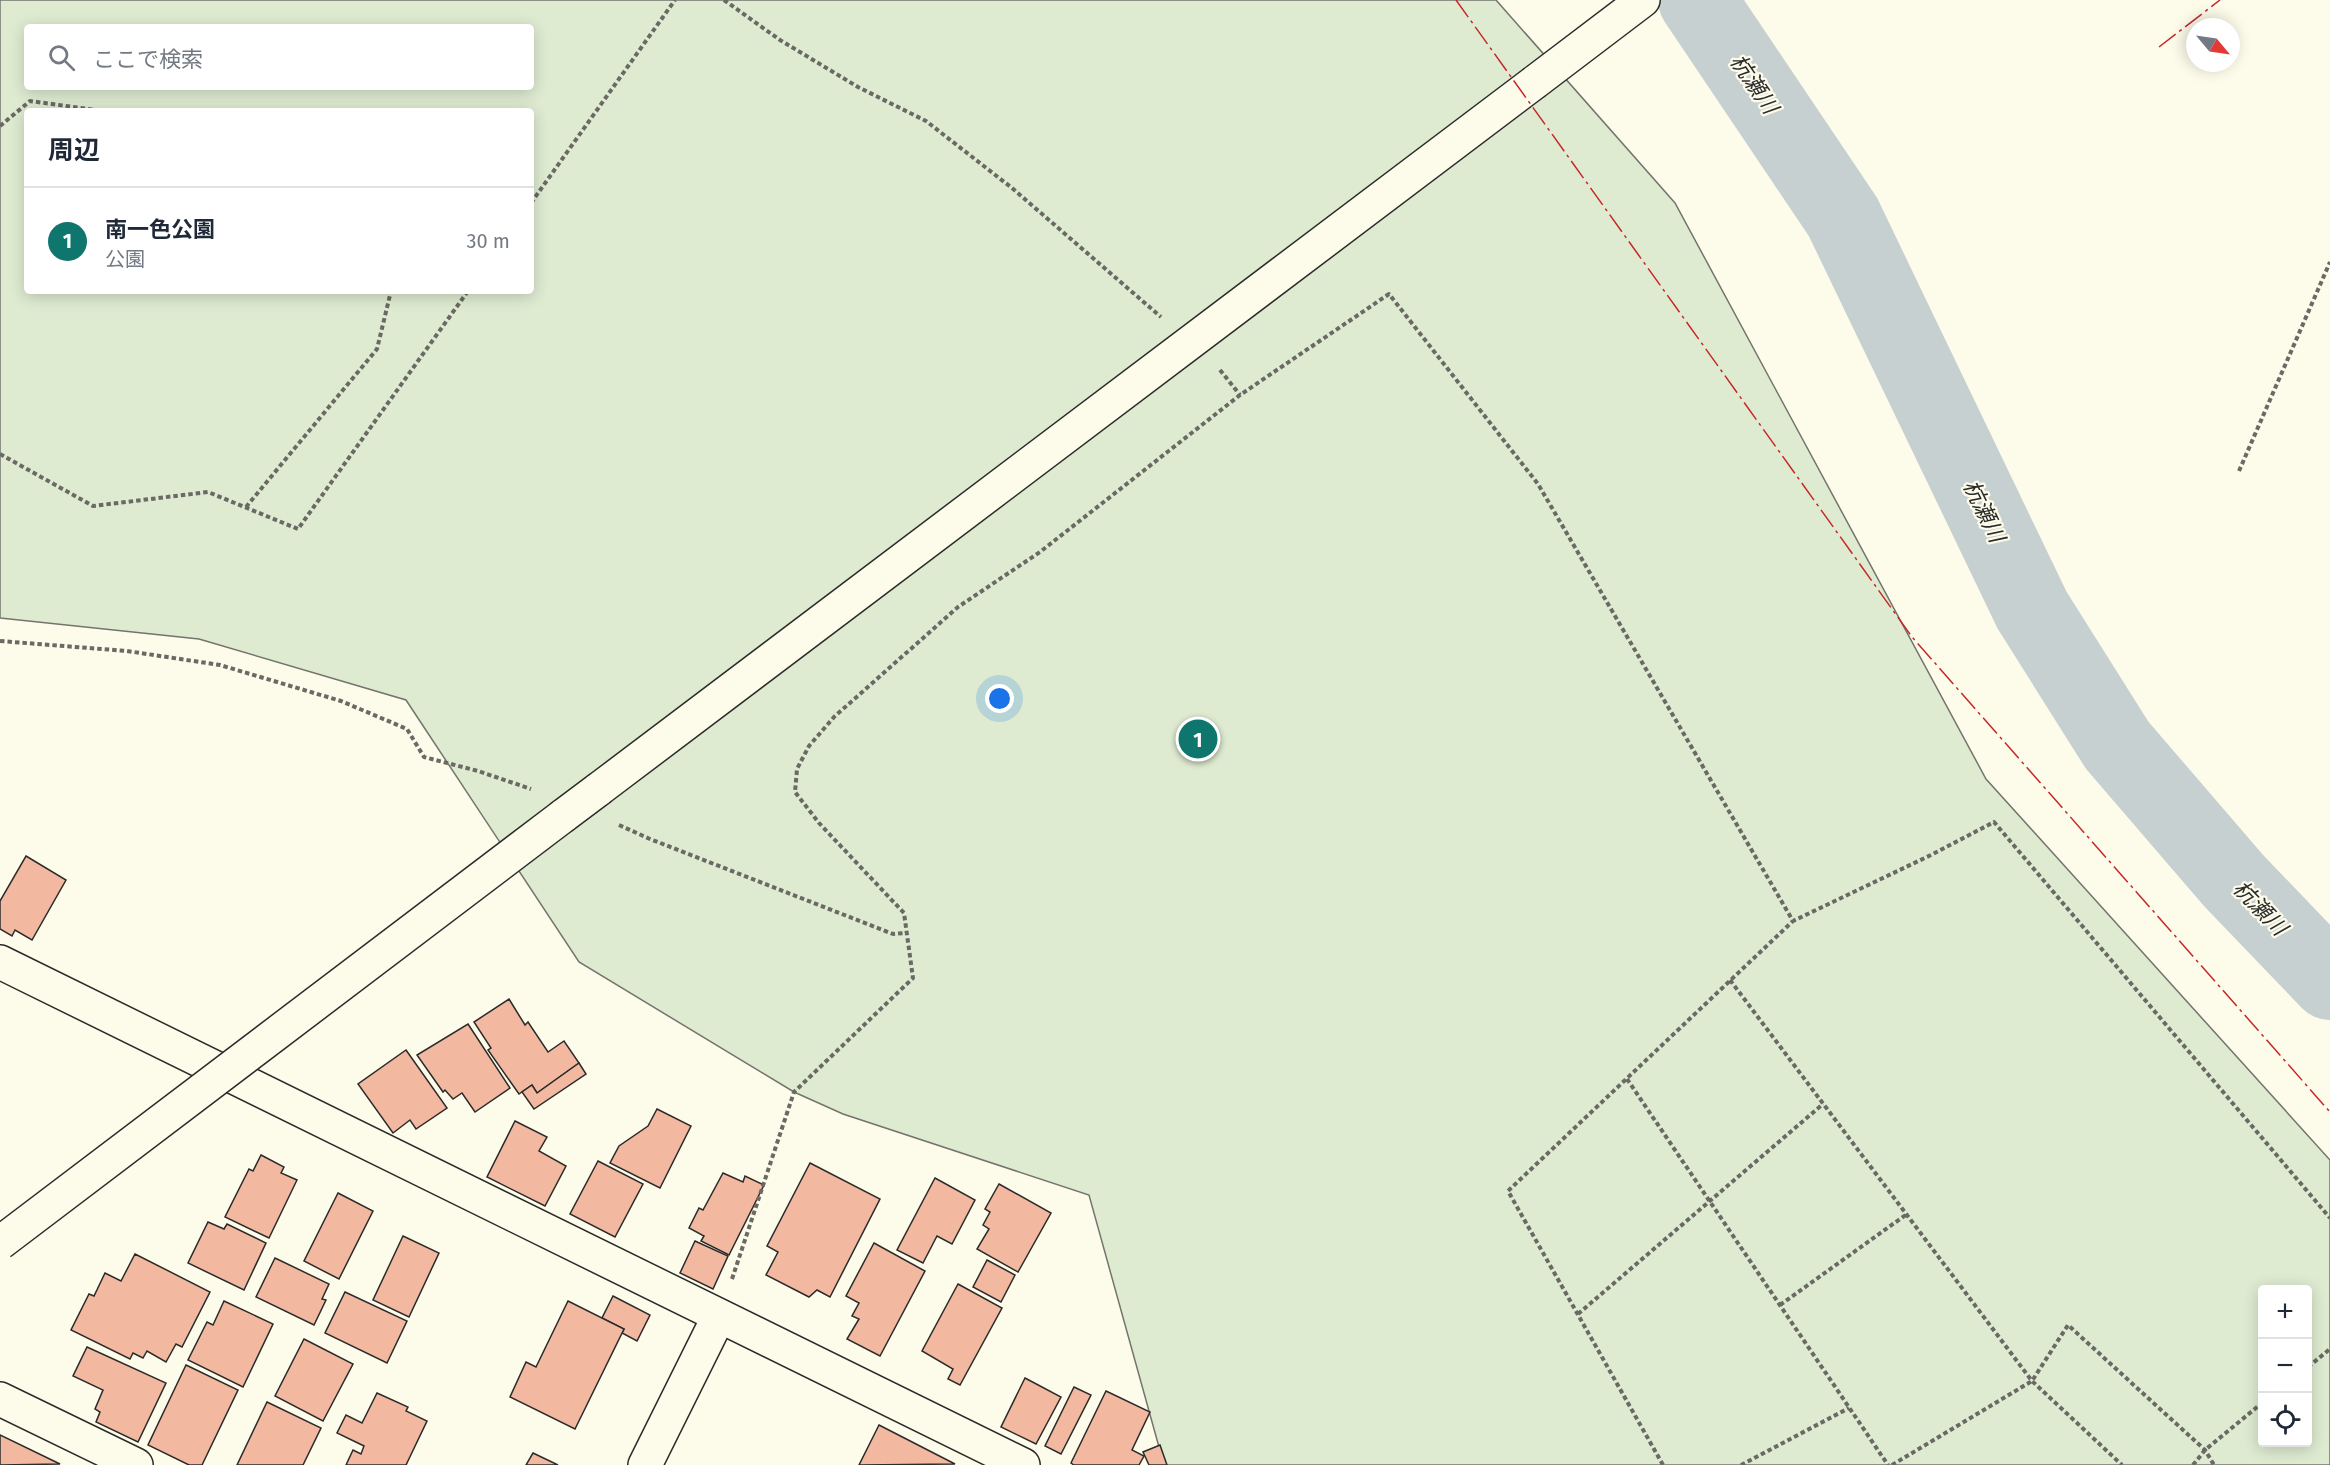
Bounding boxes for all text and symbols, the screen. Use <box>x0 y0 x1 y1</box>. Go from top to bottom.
north arrow <box>2186 18 2240 72</box>
search box <box>24 24 534 90</box>
icon: search <box>45 41 78 74</box>
text: ここで検索 <box>93 46 203 73</box>
water label: 杭瀬川 <box>1724 49 1785 121</box>
text: 周辺 <box>48 135 100 166</box>
text: 南一色公園 <box>105 216 215 243</box>
text: 1 <box>63 229 72 253</box>
text: 30 m <box>466 229 510 253</box>
text: 公園 <box>105 247 145 271</box>
water label: 杭瀬川 <box>1957 475 2011 548</box>
your location <box>985 684 1014 713</box>
pin: 1 <box>1178 716 1218 762</box>
water label: 杭瀬川 <box>2227 875 2294 943</box>
map controls <box>2258 1285 2312 1447</box>
button: + <box>2258 1285 2312 1339</box>
button: − <box>2258 1339 2312 1393</box>
button: locate <box>2258 1393 2312 1447</box>

